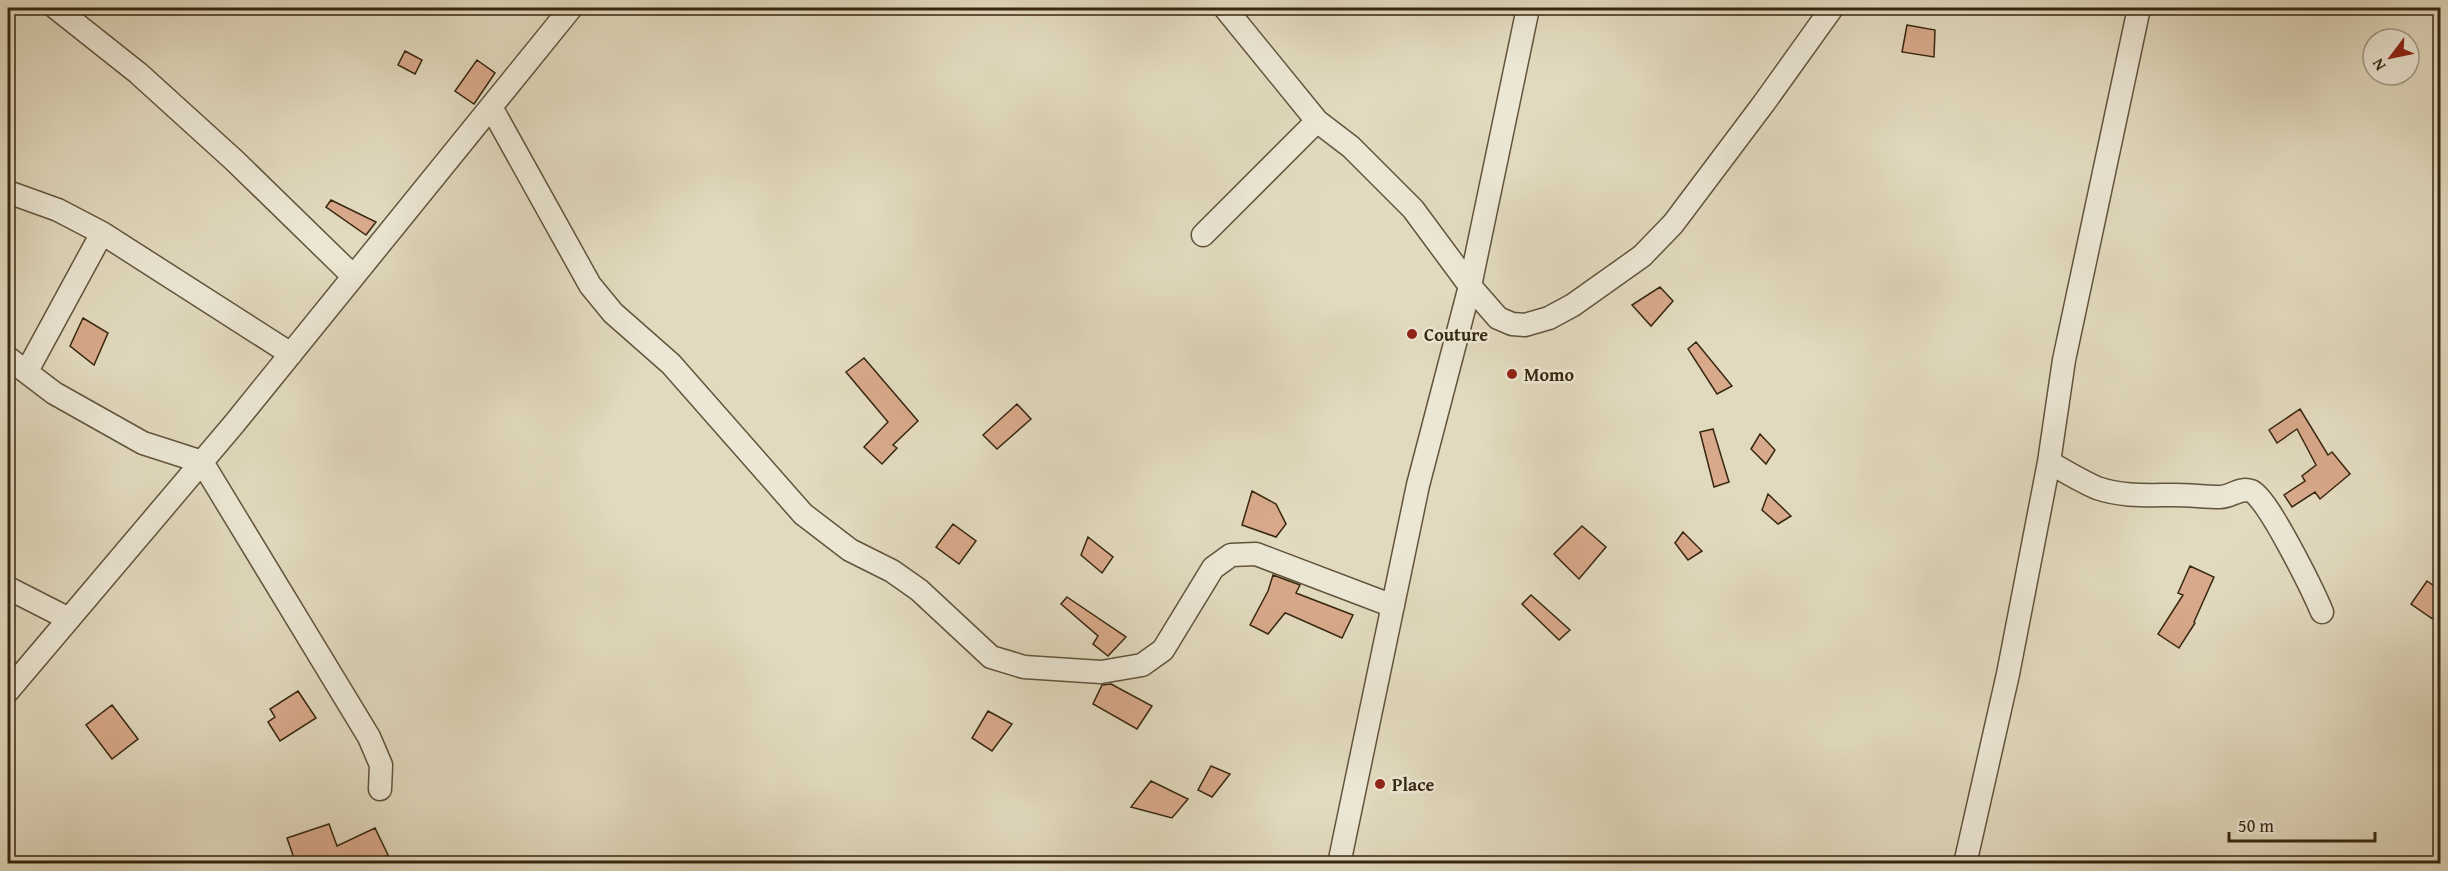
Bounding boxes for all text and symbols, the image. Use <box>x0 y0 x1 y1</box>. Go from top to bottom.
north arrow <box>2361 27 2421 87</box>
text: N <box>2365 54 2391 76</box>
place label: Couture <box>1424 321 1488 348</box>
marker: Couture <box>1405 327 1419 341</box>
place label: Momo <box>1524 361 1574 388</box>
marker: Momo <box>1505 367 1519 381</box>
place label: Place <box>1392 771 1435 798</box>
marker: Place <box>1373 777 1387 791</box>
scale bar <box>2229 805 2374 843</box>
text: 50 m <box>2238 812 2274 839</box>

